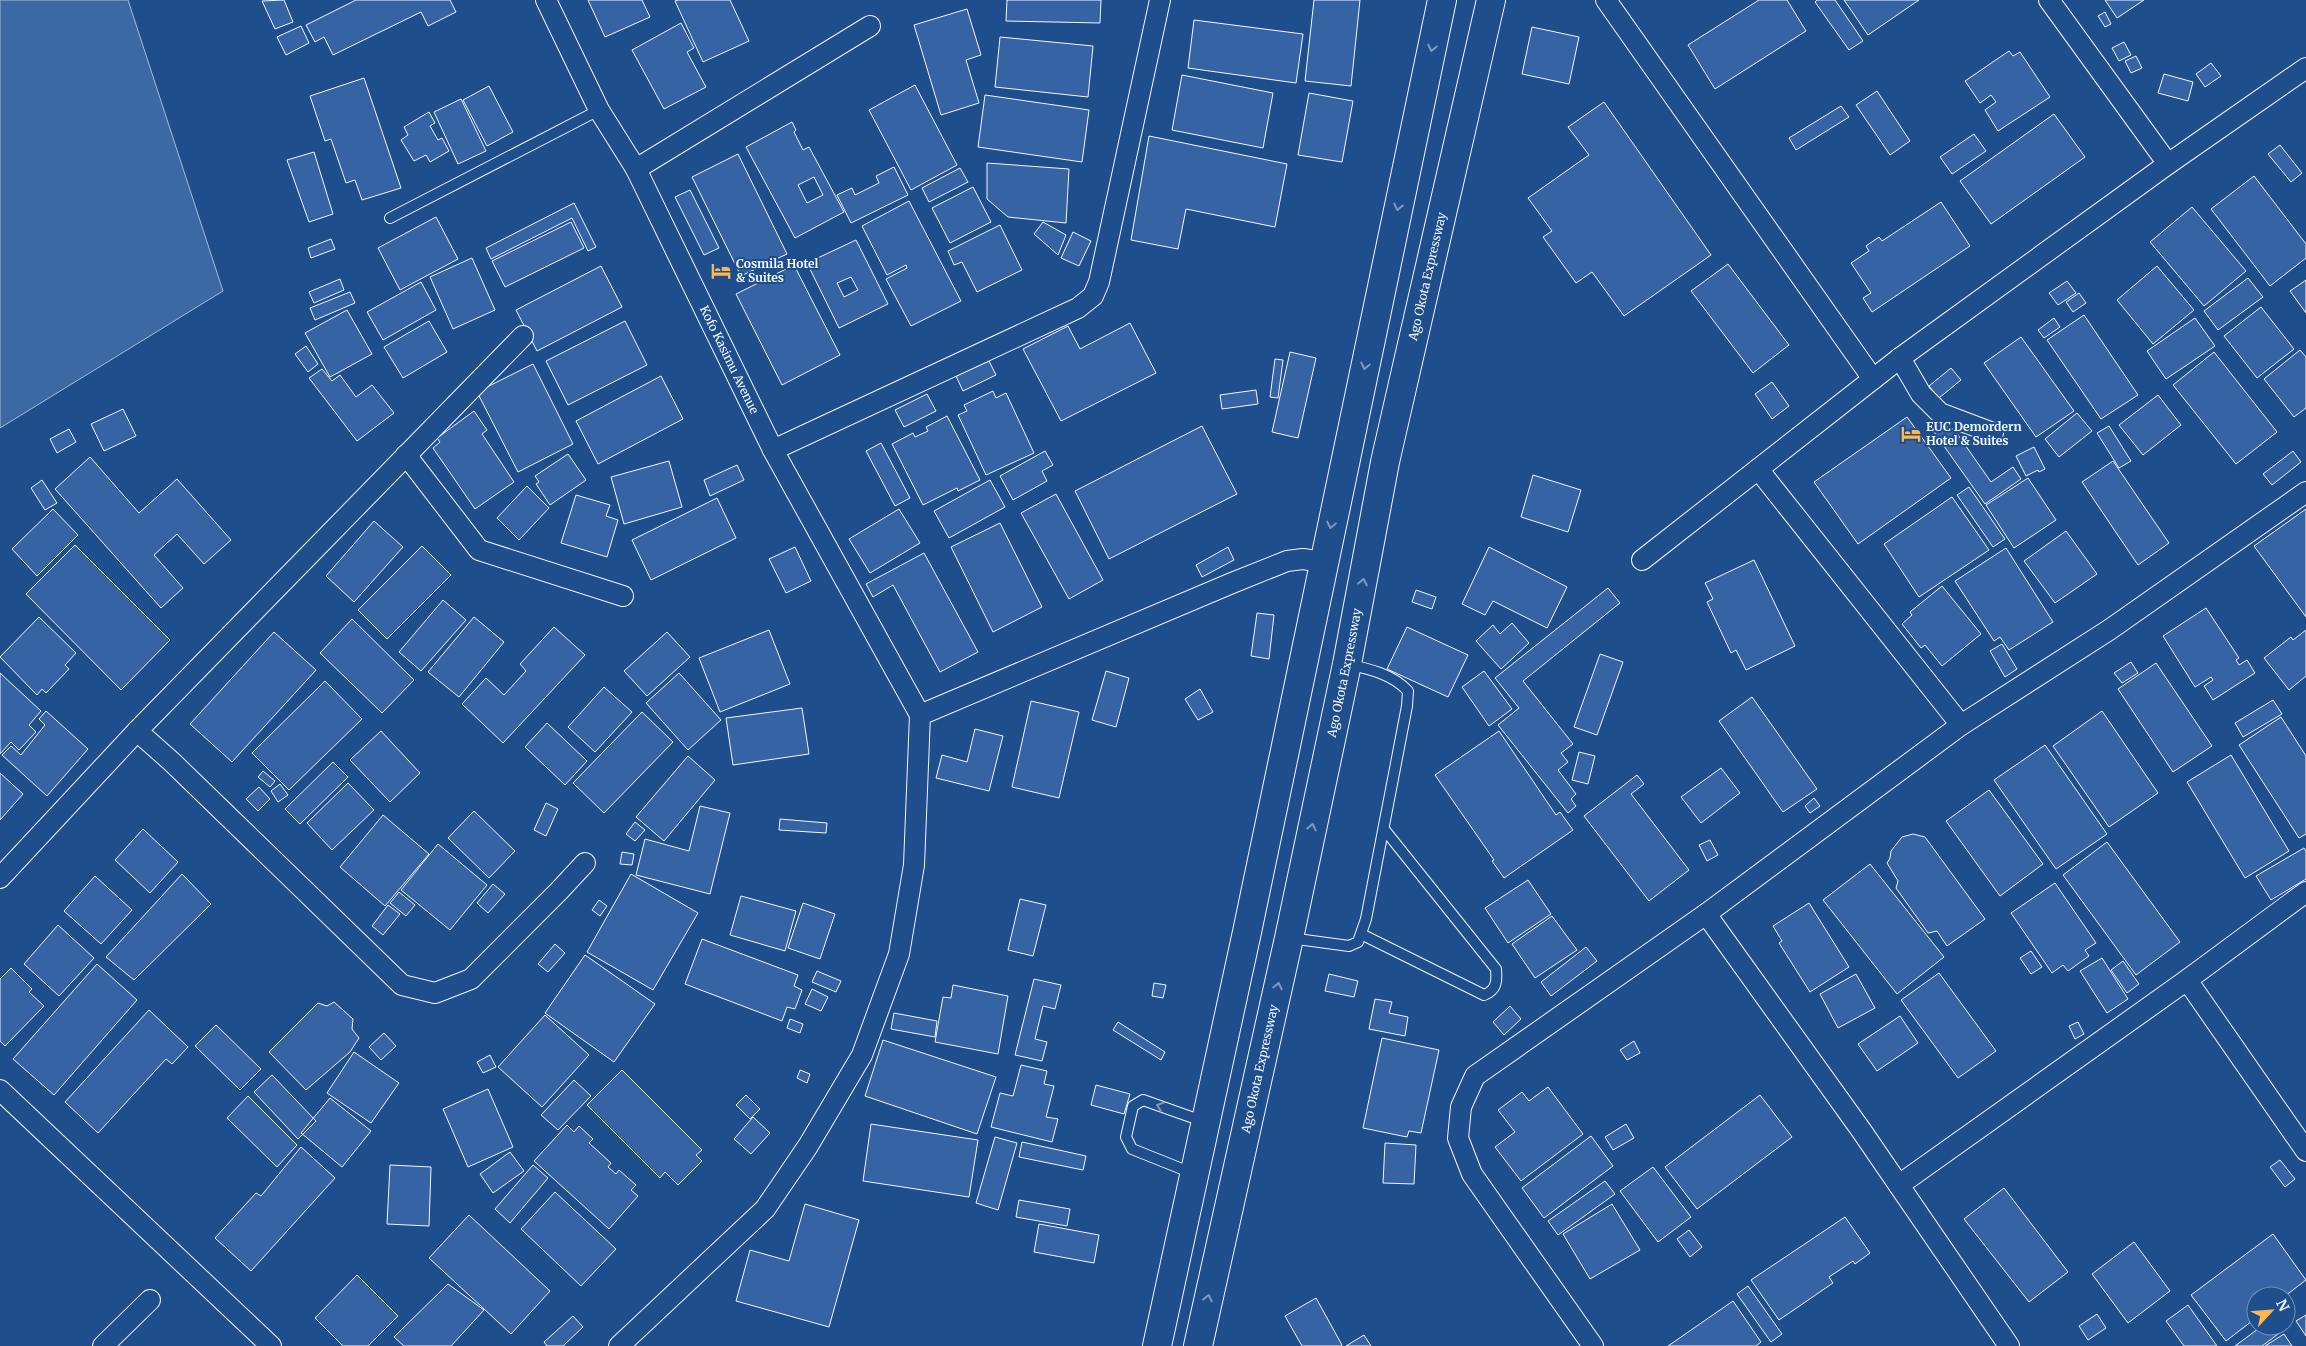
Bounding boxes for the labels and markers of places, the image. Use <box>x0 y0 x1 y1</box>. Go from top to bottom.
place label: Cosmila Hotel & Suites <box>736 256 818 285</box>
hotel icon: Cosmila Hotel & Suites <box>710 260 732 282</box>
place label: EUC Demordern Hotel & Suites <box>1926 419 2022 448</box>
hotel icon: EUC Demordern Hotel & Suites <box>1900 423 1922 445</box>

